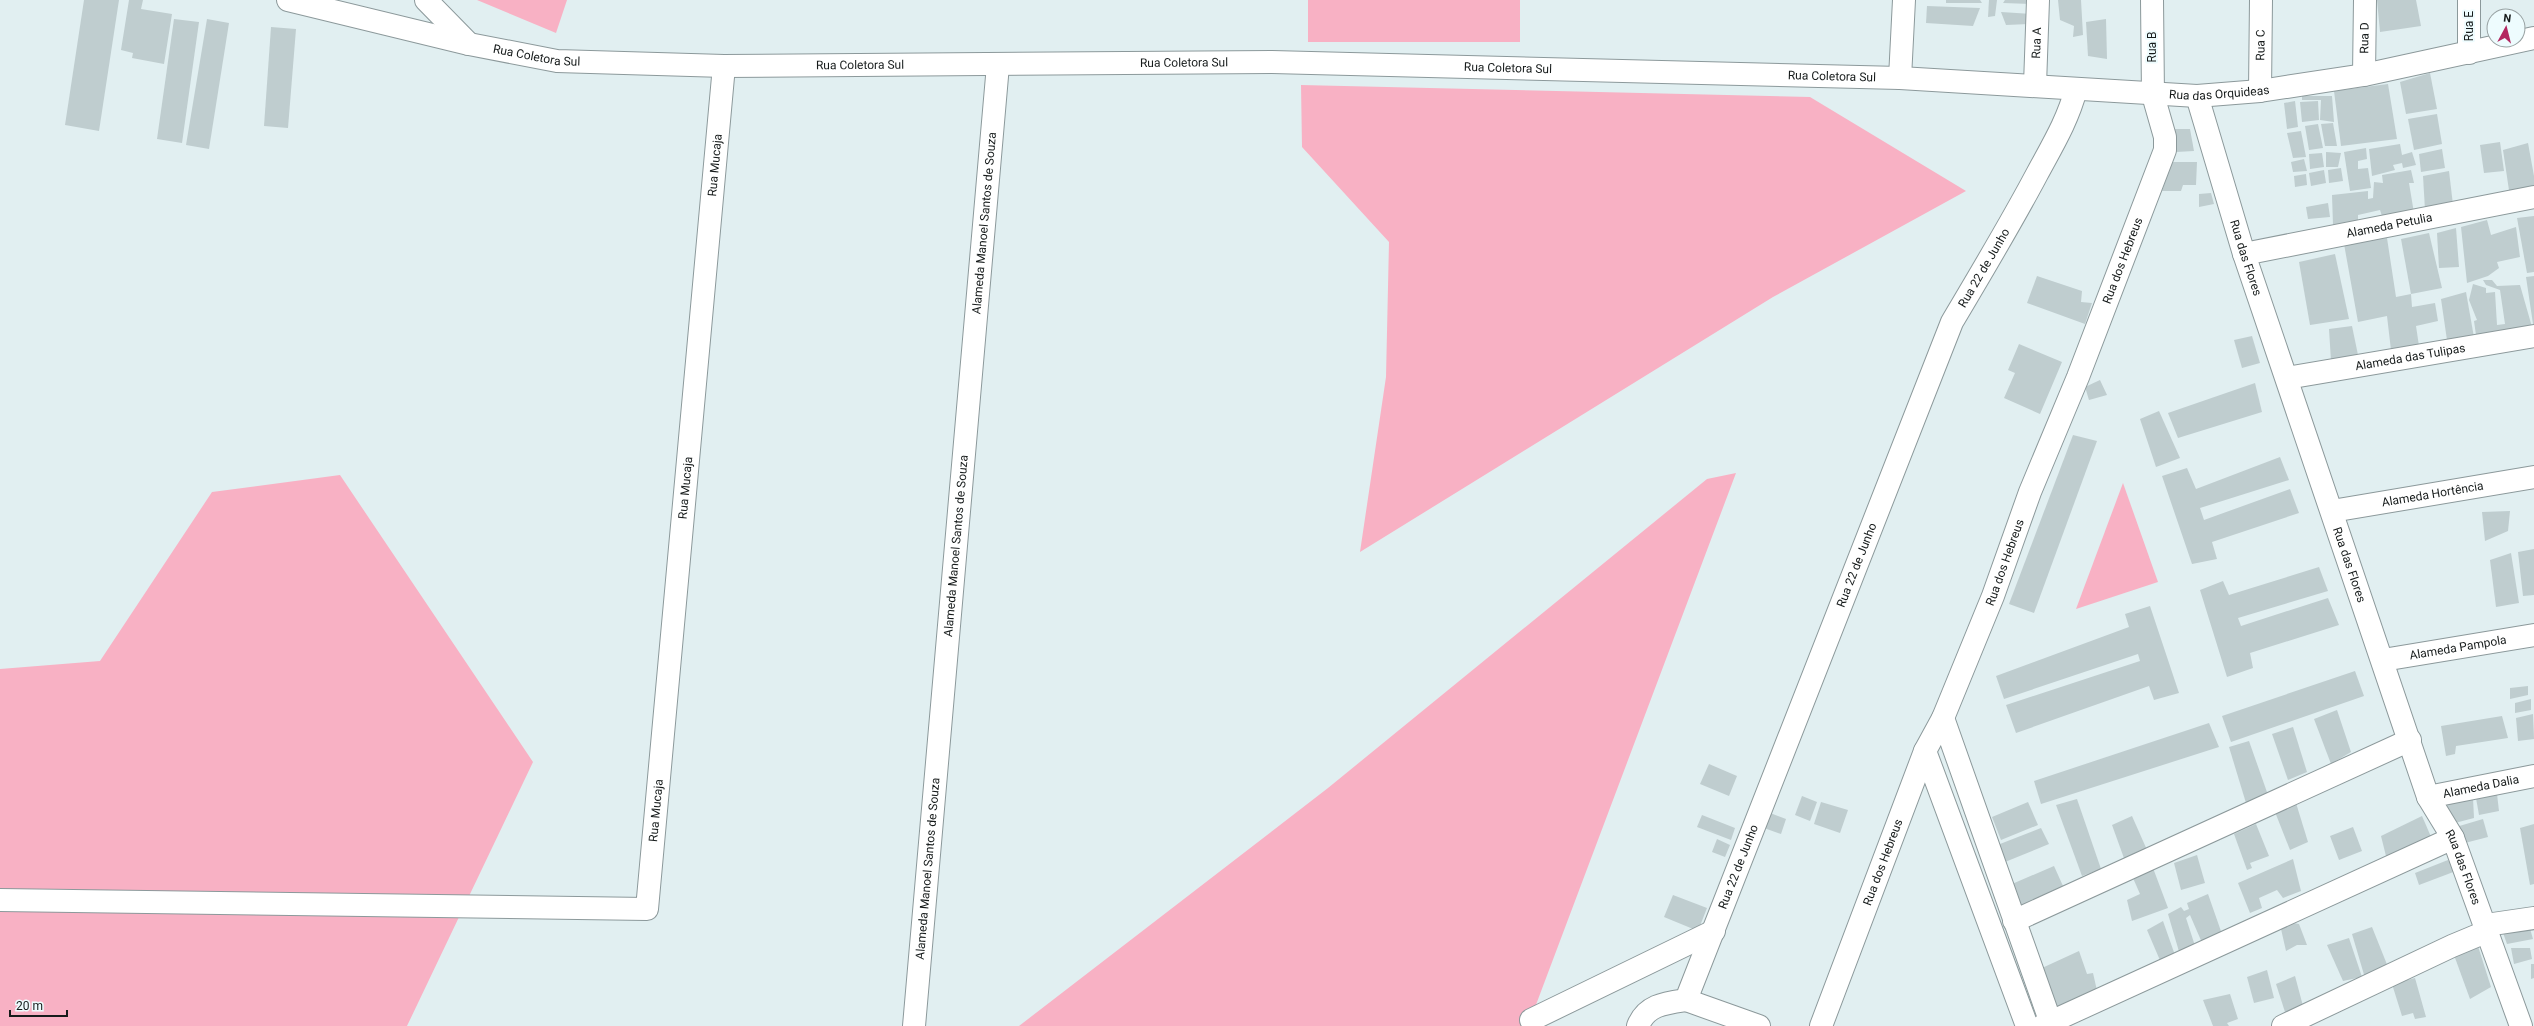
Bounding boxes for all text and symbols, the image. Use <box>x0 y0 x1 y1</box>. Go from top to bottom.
north arrow <box>2486 8 2526 48</box>
street label: Rua E <box>2462 11 2476 41</box>
text: N <box>2503 12 2512 26</box>
street label: Rua D <box>2357 22 2372 54</box>
street label: Rua A <box>2029 27 2044 59</box>
street label: Rua C <box>2253 29 2268 61</box>
street label: Rua B <box>2145 32 2159 63</box>
street label: Rua Coletora Sul <box>492 42 580 69</box>
street label: Rua Coletora Sul <box>1140 55 1228 70</box>
street label: Rua Coletora Sul <box>816 58 904 72</box>
street label: Rua Coletora Sul <box>1464 60 1552 76</box>
street label: Rua Coletora Sul <box>1788 68 1876 84</box>
street label: Rua das Orquideas <box>2169 83 2270 103</box>
street label: Alameda Manoel Santos de Souza <box>969 131 999 315</box>
street label: Rua Mucaja <box>705 133 725 197</box>
street label: Alameda Petulia <box>2345 210 2433 241</box>
street label: Rua dos Hebreus <box>2100 216 2145 306</box>
street label: Rua das Flores <box>2227 218 2265 298</box>
street label: Rua 22 de Junho <box>1955 226 2013 310</box>
street label: Alameda das Tulipas <box>2354 341 2466 373</box>
street label: Alameda Manoel Santos de Souza <box>941 454 971 637</box>
street label: Rua Mucaja <box>676 456 695 520</box>
street label: Alameda Hortência <box>2381 479 2485 510</box>
street label: Rua dos Hebreus <box>1983 517 2027 608</box>
street label: Rua 22 de Junho <box>1834 521 1880 609</box>
street label: Rua das Flores <box>2330 525 2369 604</box>
street label: Alameda Pampola <box>2408 633 2508 663</box>
street label: Alameda Dalia <box>2442 772 2520 801</box>
street label: Alameda Manoel Santos de Souza <box>913 777 943 960</box>
street label: Rua Mucaja <box>646 779 666 842</box>
street label: Rua dos Hebreus <box>1860 817 1906 907</box>
street label: Rua 22 de Junho <box>1715 822 1761 911</box>
street label: Rua das Flores <box>2442 827 2483 906</box>
scale bar <box>10 992 67 1018</box>
text: 20 m <box>16 999 43 1013</box>

